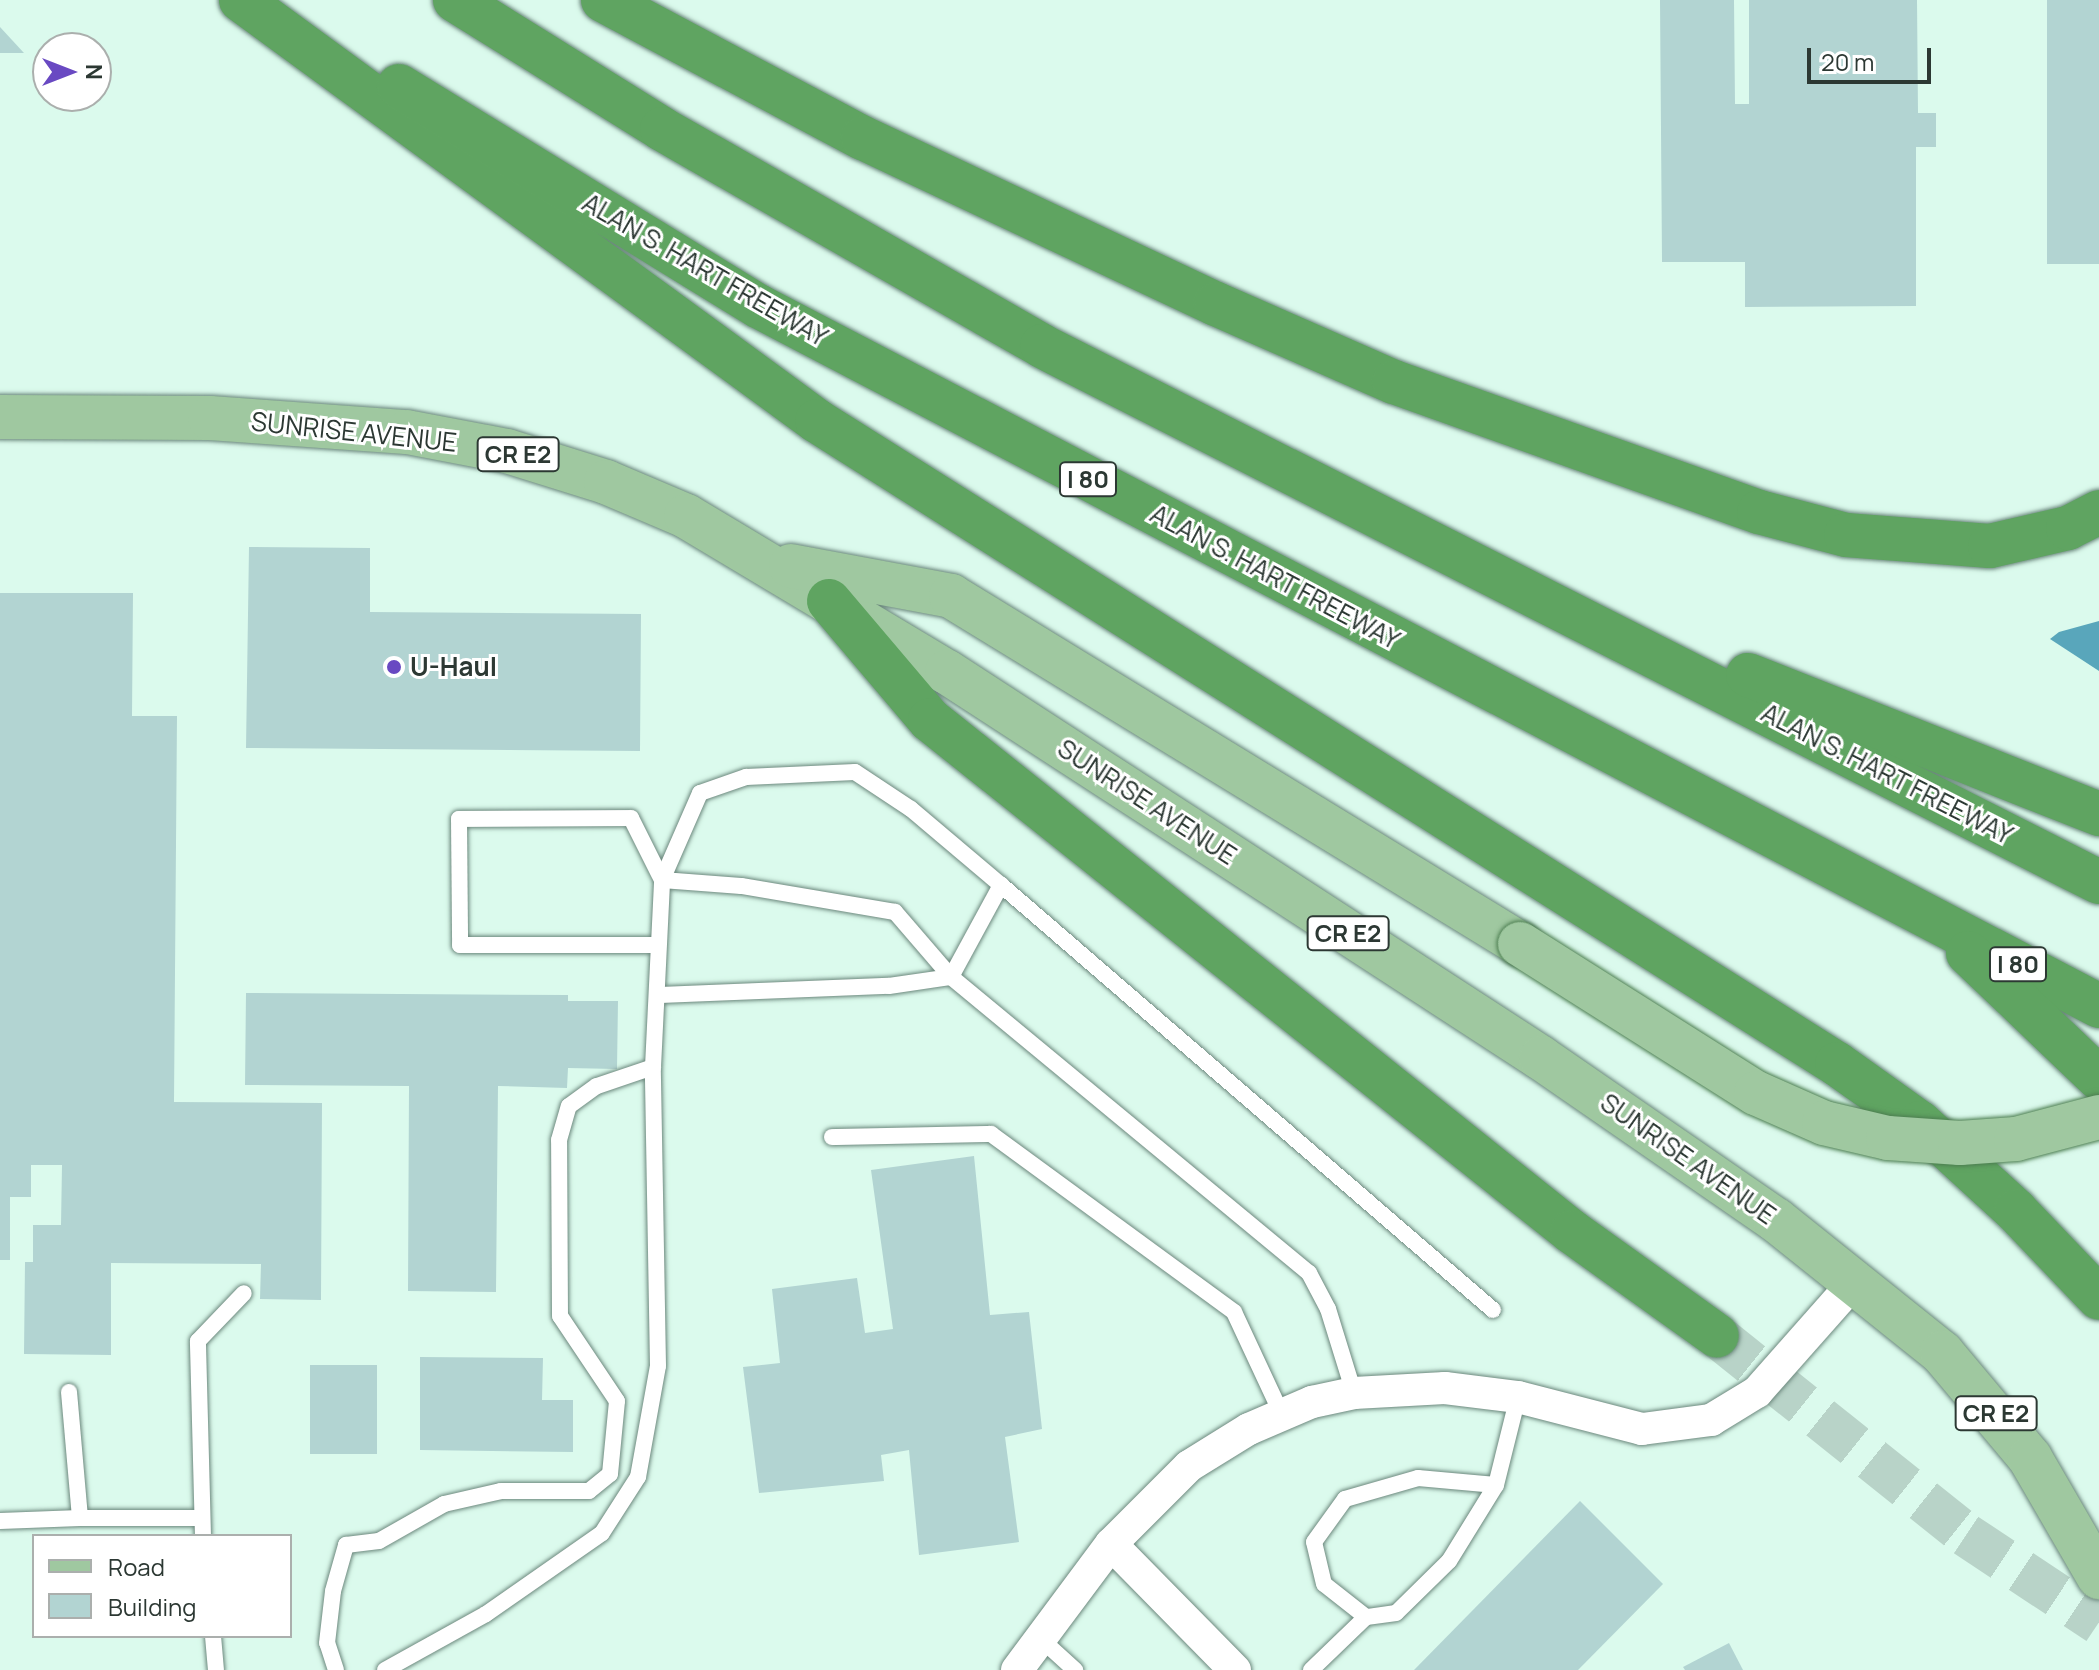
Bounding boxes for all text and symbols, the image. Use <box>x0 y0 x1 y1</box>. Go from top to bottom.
north arrow <box>32 32 112 112</box>
scale bar <box>1811 32 1935 82</box>
text: 20 m <box>1821 45 1874 78</box>
text: N <box>79 64 109 80</box>
street label: ALAN S. HART FREEWAY <box>576 187 834 353</box>
street label: SUNRISE AVENUE <box>250 406 458 458</box>
road number: CR E2 <box>476 434 560 474</box>
road number: I 80 <box>1058 459 1118 499</box>
street label: ALAN S. HART FREEWAY <box>1145 498 1405 656</box>
place label: U-Haul <box>410 651 497 683</box>
marker: U-Haul <box>385 658 403 676</box>
street label: ALAN S. HART FREEWAY <box>1756 697 2018 851</box>
street label: SUNRISE AVENUE <box>1052 733 1242 871</box>
road number: CR E2 <box>1306 913 1390 953</box>
road number: I 80 <box>1988 944 2048 984</box>
street label: SUNRISE AVENUE <box>1594 1087 1782 1231</box>
road number: CR E2 <box>1954 1393 2038 1433</box>
legend <box>32 1534 292 1638</box>
text: Road <box>108 1550 165 1583</box>
text: Building <box>108 1590 196 1623</box>

